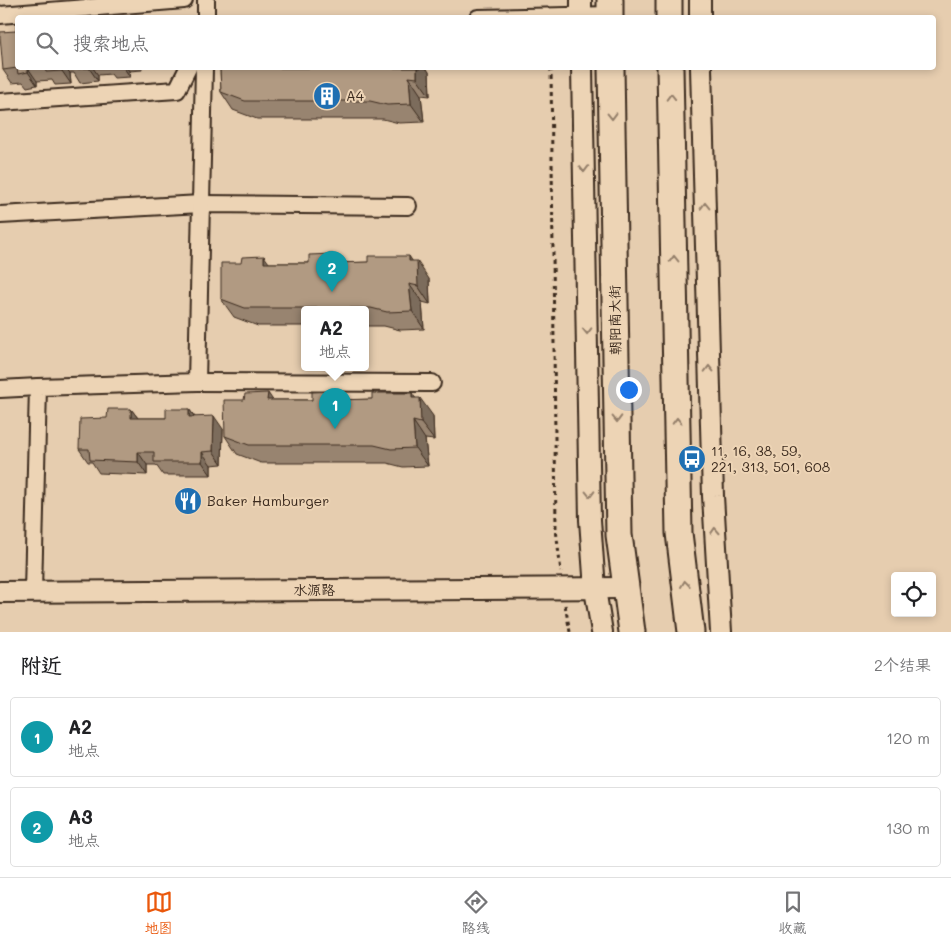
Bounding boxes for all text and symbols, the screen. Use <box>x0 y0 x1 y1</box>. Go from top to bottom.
search box <box>15 15 936 70</box>
icon: search <box>33 29 61 57</box>
text: 搜索地点 <box>73 30 149 55</box>
building icon: A4 <box>312 81 342 111</box>
place label: A4 <box>346 86 365 105</box>
one-way arrow <box>666 92 676 100</box>
one-way arrow <box>607 112 617 120</box>
one-way arrow <box>579 165 589 173</box>
one-way arrow <box>700 202 710 210</box>
pin: 2 <box>316 251 348 292</box>
one-way arrow <box>669 255 679 262</box>
street label: 朝阳南大街 <box>604 285 625 355</box>
popup <box>301 306 369 371</box>
text: A2 <box>319 315 343 340</box>
one-way arrow <box>582 328 592 335</box>
text: 地点 <box>319 340 351 361</box>
one-way arrow <box>704 364 714 372</box>
your location <box>616 377 642 403</box>
pin: 1 <box>319 388 351 429</box>
one-way arrow <box>612 415 622 423</box>
one-way arrow <box>672 417 682 425</box>
place label: 11, 16, 38, 59, 221, 313, 501, 608 <box>711 441 830 476</box>
bus stop icon: 11, 16, 38, 59, 221, 313, 501, 608 <box>677 444 707 474</box>
restaurant icon: Baker Hamburger <box>173 486 203 516</box>
one-way arrow <box>585 490 595 498</box>
place label: Baker Hamburger <box>207 491 329 510</box>
one-way arrow <box>709 527 720 535</box>
map controls <box>891 572 936 617</box>
button: locate <box>891 572 936 617</box>
one-way arrow <box>680 579 691 587</box>
street label: 水源路 <box>293 580 335 599</box>
text: 附近 <box>20 651 62 678</box>
text: 2个结果 <box>874 654 931 675</box>
text: A2 <box>68 714 92 739</box>
text: 1 <box>33 727 41 748</box>
text: 120 m <box>886 727 930 748</box>
text: 地点 <box>68 739 100 760</box>
text: A3 <box>68 804 93 829</box>
text: 2 <box>33 817 41 838</box>
text: 130 m <box>886 817 930 838</box>
text: 地点 <box>68 829 100 850</box>
tab: 地图 <box>145 888 173 937</box>
tab: 路线 <box>462 888 490 937</box>
tab: 收藏 <box>779 888 807 937</box>

